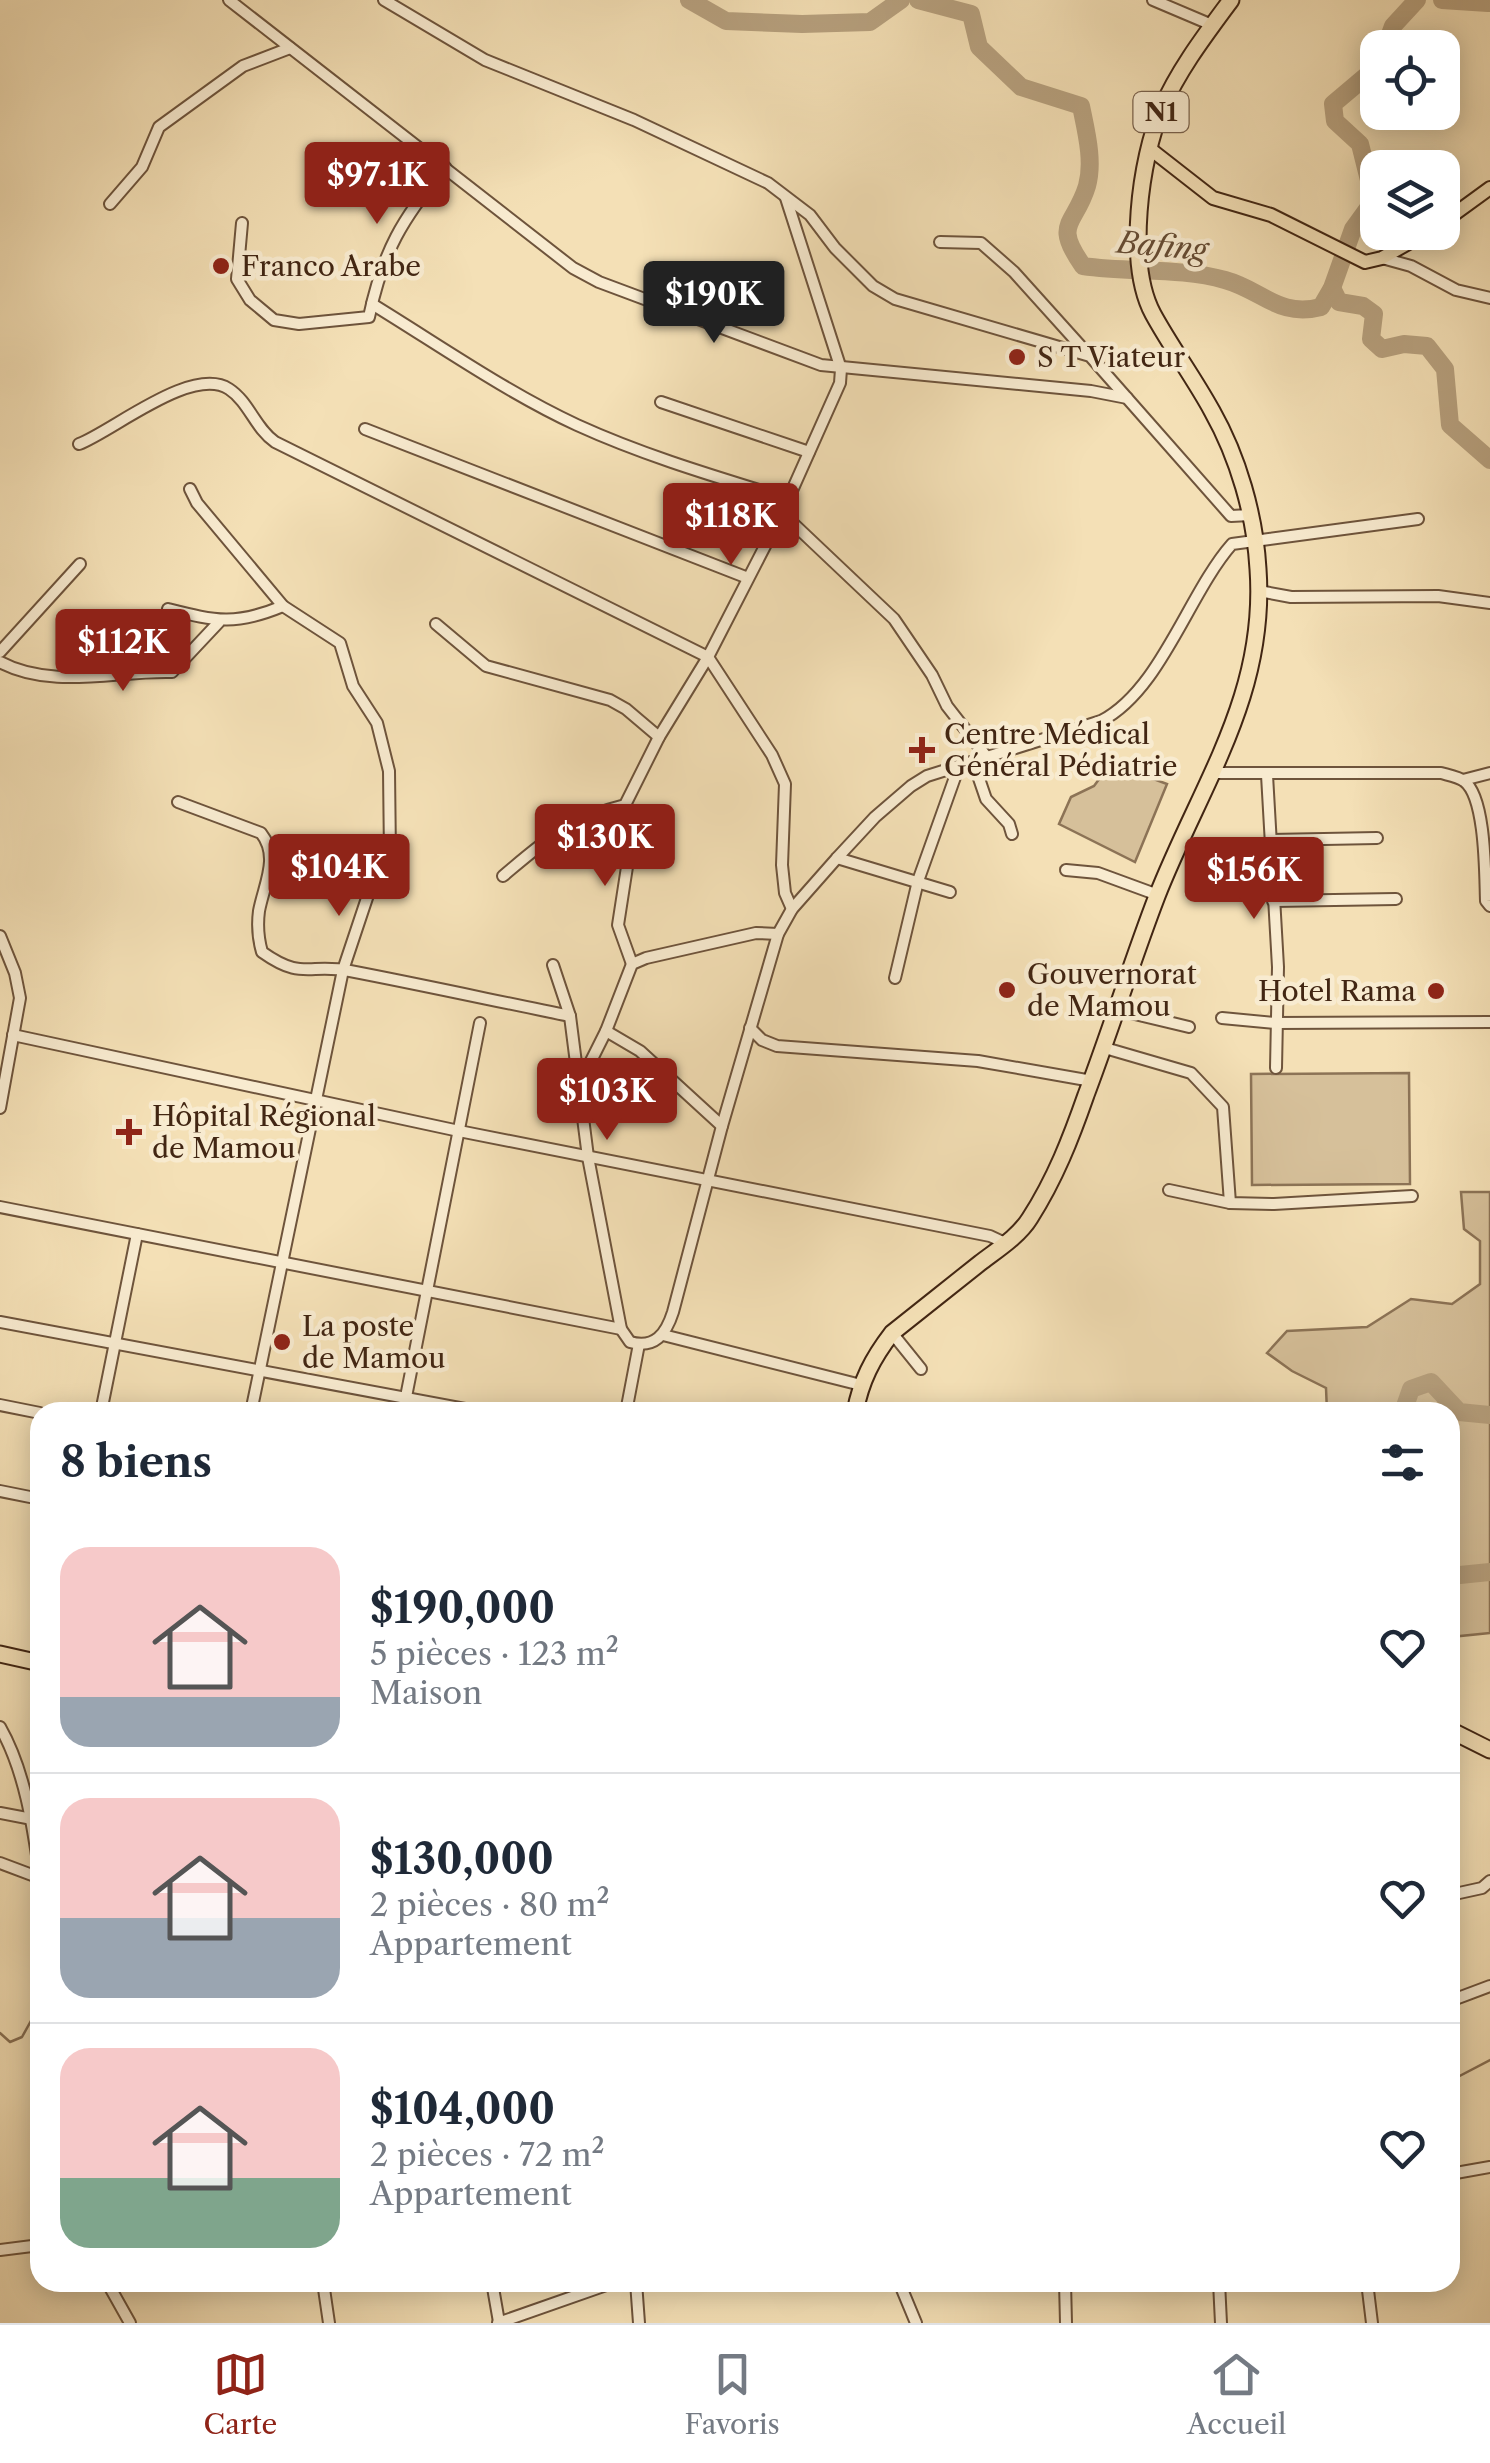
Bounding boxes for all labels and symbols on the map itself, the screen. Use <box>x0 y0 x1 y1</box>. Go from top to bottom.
road number: N1 <box>1134 92 1188 132</box>
pin: $97.1K <box>296 142 458 227</box>
water label: Bafing <box>1113 223 1211 269</box>
place label: Franco Arabe <box>241 249 421 283</box>
marker: Franco Arabe <box>210 255 232 277</box>
pin: $190K <box>644 261 784 346</box>
place label: S T Viateur <box>1037 340 1185 374</box>
marker: S T Viateur <box>1006 346 1028 368</box>
pin: $118K <box>661 483 801 568</box>
pin: $112K <box>53 609 193 694</box>
place label: Centre Médical Général Pédiatrie <box>944 717 1177 783</box>
marker: Centre Médical Général Pédiatrie <box>909 737 935 763</box>
pin: $130K <box>535 804 675 889</box>
pin: $104K <box>269 834 409 919</box>
pin: $156K <box>1184 837 1324 922</box>
place label: Gouvernorat de Mamou <box>1027 957 1197 1023</box>
place label: Hotel Rama <box>1258 974 1416 1008</box>
marker: Gouvernorat de Mamou <box>996 979 1018 1001</box>
marker: Hotel Rama <box>1425 980 1447 1002</box>
pin: $103K <box>537 1058 677 1143</box>
place label: Hôpital Régional de Mamou <box>152 1099 376 1165</box>
marker: Hôpital Régional de Mamou <box>116 1119 142 1145</box>
place label: La poste de Mamou <box>302 1309 446 1375</box>
marker: La poste de Mamou <box>271 1331 293 1353</box>

